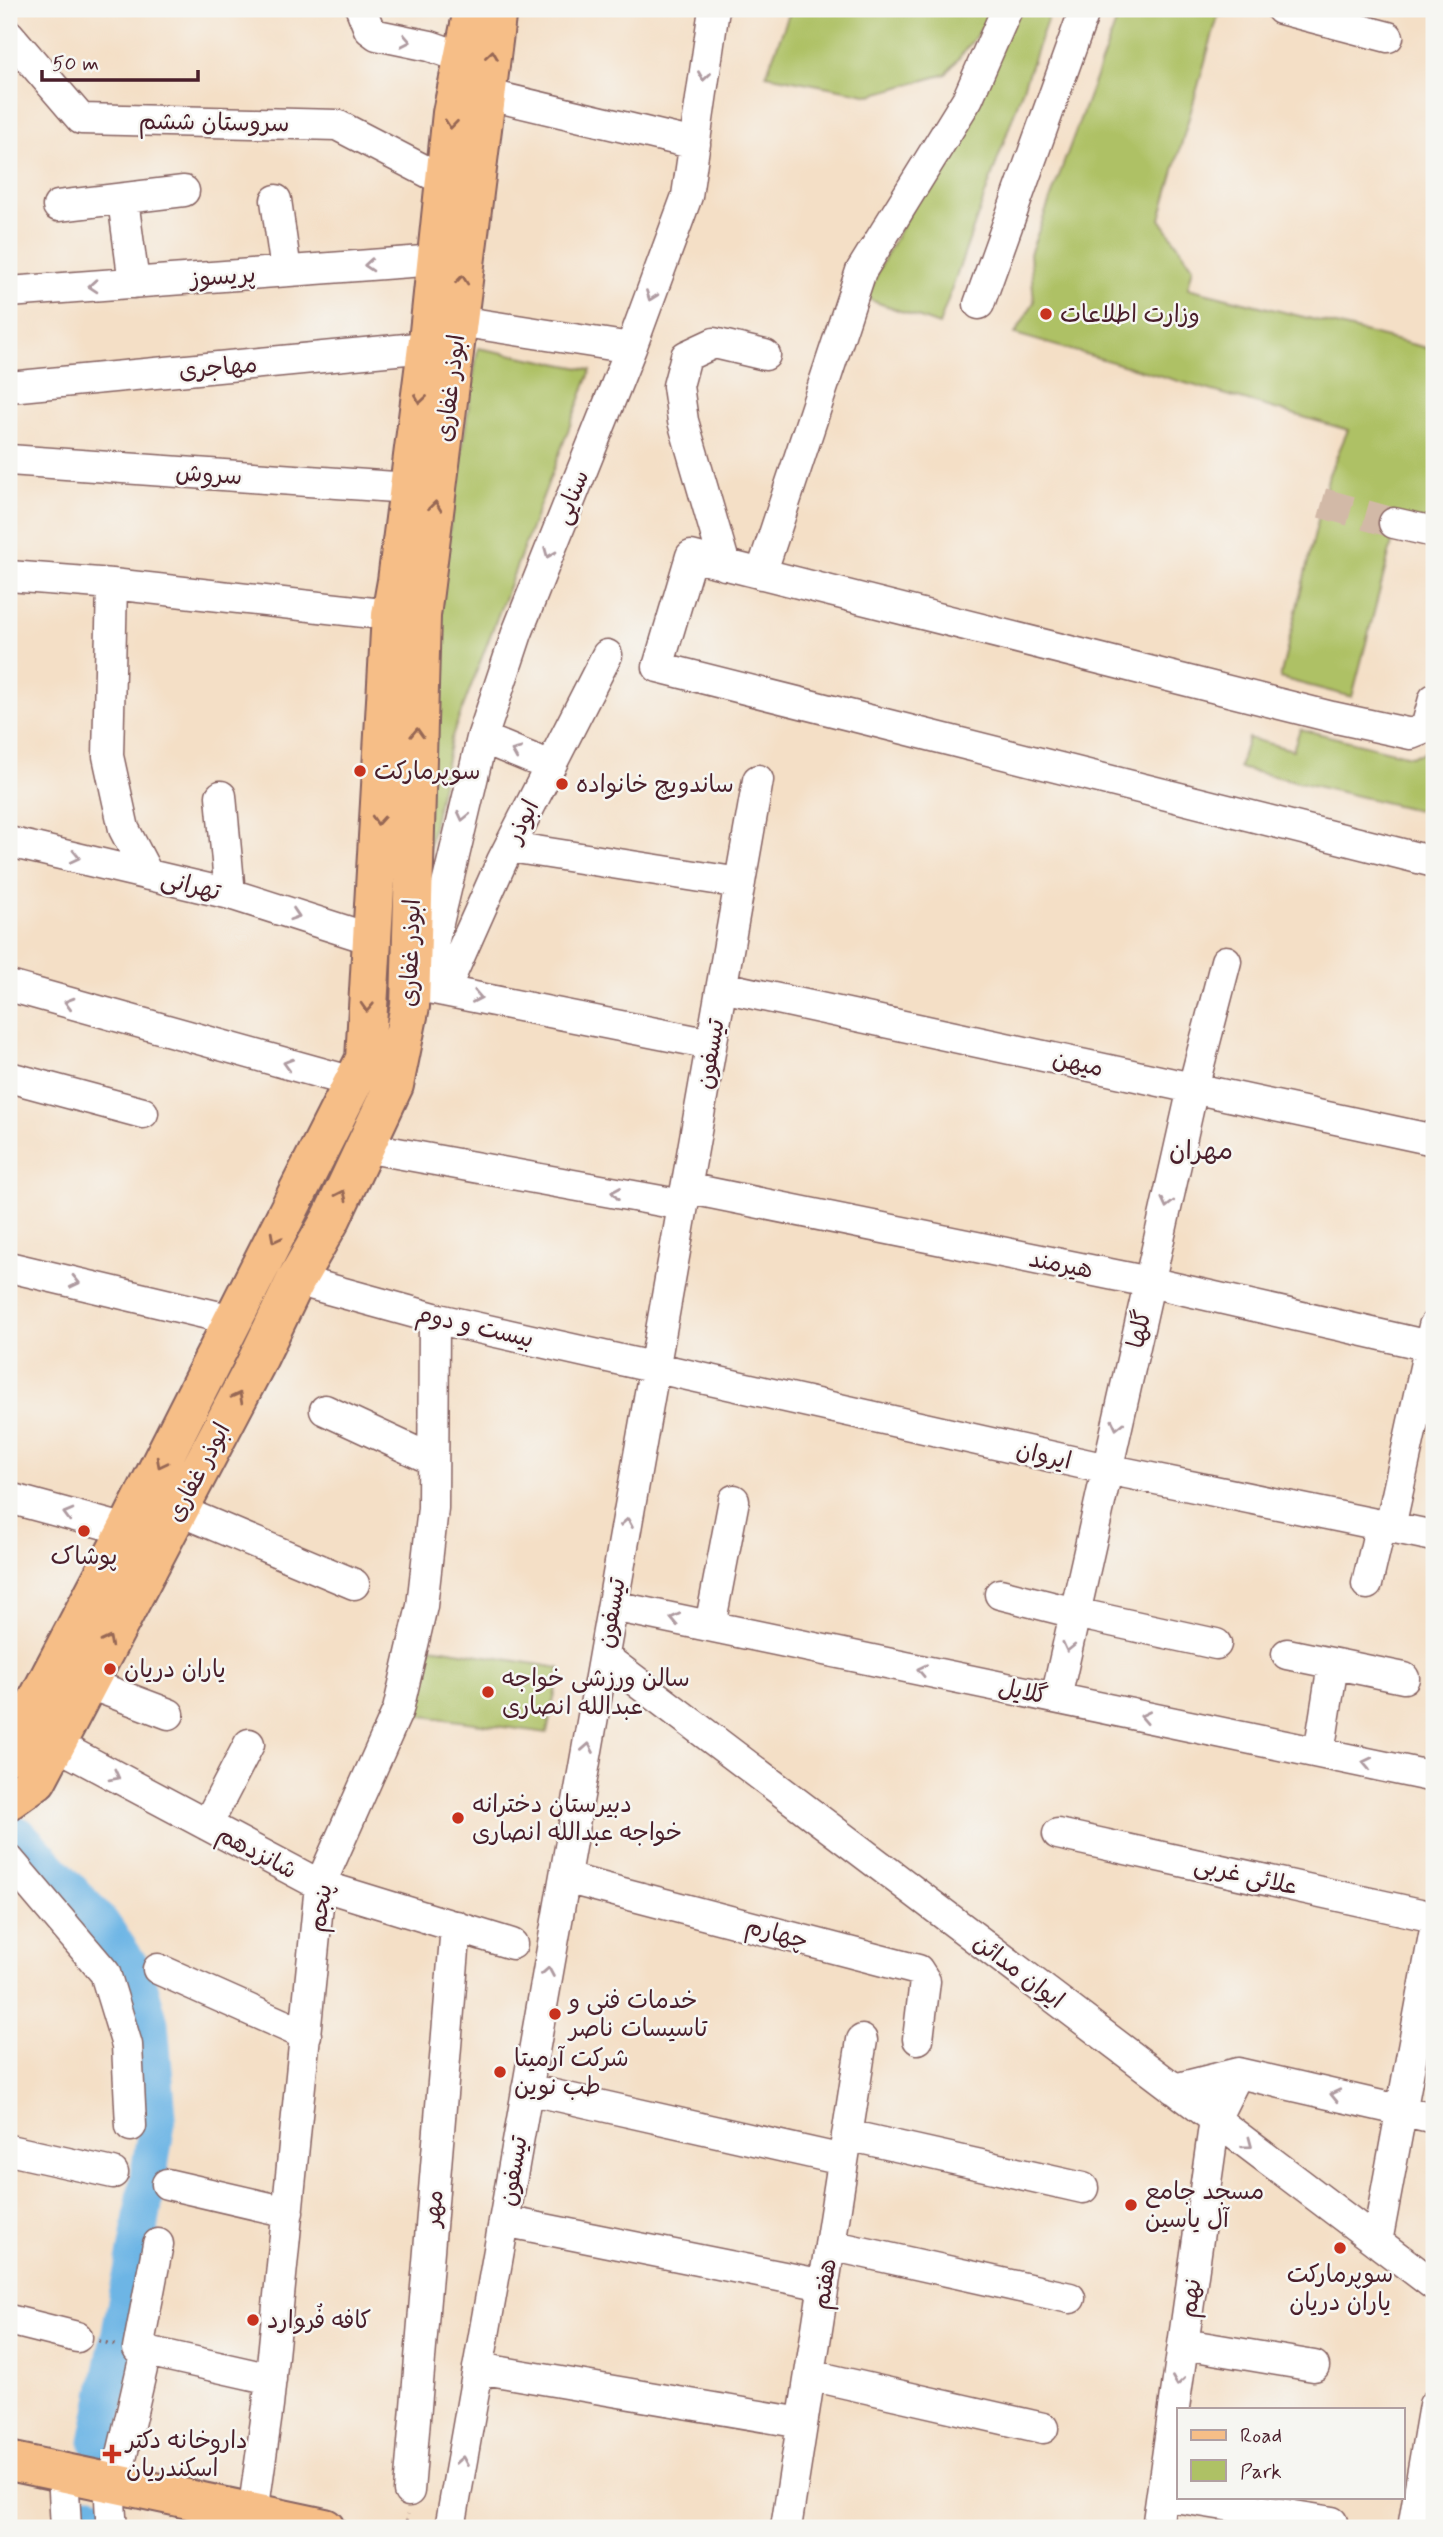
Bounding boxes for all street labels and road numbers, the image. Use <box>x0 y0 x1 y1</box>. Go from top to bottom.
street label: سروستان ششم <box>138 107 290 141</box>
street label: پریسوز <box>187 260 257 295</box>
street label: ابوذر غفاری <box>430 333 473 444</box>
street label: مهاجری <box>178 350 259 387</box>
street label: سروش <box>174 458 243 493</box>
street label: سنایی <box>548 466 597 529</box>
street label: ابوذر <box>499 795 547 850</box>
street label: تهرانی <box>158 864 225 909</box>
street label: ابوذر غفاری <box>394 898 429 1008</box>
street label: تیسفون <box>690 1016 733 1092</box>
street label: میهن <box>1049 1044 1106 1085</box>
street label: هیرمند <box>1026 1244 1095 1287</box>
street label: بیست و دوم <box>412 1299 536 1358</box>
street label: گلها <box>1121 1307 1160 1351</box>
street label: ابوذر غفاری <box>160 1418 238 1528</box>
street label: ایروان <box>1013 1435 1074 1478</box>
street label: تیسفون <box>591 1575 634 1651</box>
street label: گلایل <box>995 1672 1050 1713</box>
street label: شانزدهم <box>210 1819 302 1888</box>
street label: علائی غربی <box>1191 1850 1300 1903</box>
street label: پنجم <box>302 1882 342 1935</box>
street label: چهارم <box>742 1911 811 1959</box>
street label: ایوان مدائن <box>966 1928 1070 2017</box>
street label: تیسفون <box>493 2133 536 2209</box>
street label: مهر <box>417 2189 452 2230</box>
street label: هفتم <box>806 2256 846 2312</box>
street label: نهم <box>1173 2277 1211 2320</box>

